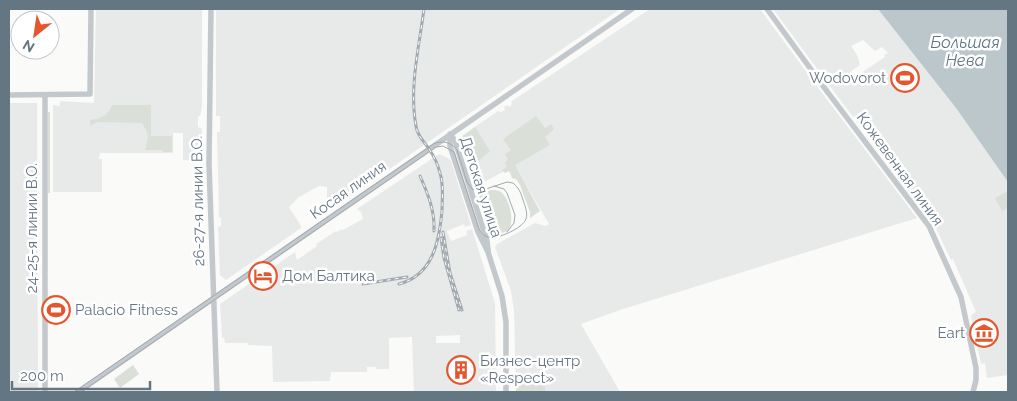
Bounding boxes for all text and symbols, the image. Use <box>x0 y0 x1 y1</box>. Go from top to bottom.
north arrow <box>10 10 60 60</box>
water label: Большая Нева <box>930 33 1000 70</box>
text: N <box>20 37 37 56</box>
sports icon: Wodovorot <box>890 63 920 93</box>
place label: Wodovorot <box>809 69 886 87</box>
street label: Кожевенная линия <box>853 109 947 229</box>
street label: Детская улица <box>456 134 506 240</box>
street label: 26-27-я линии В.О. <box>188 135 208 267</box>
street label: Косая линия <box>306 157 390 223</box>
street label: 24-25-я линии В.О. <box>23 163 41 293</box>
hotel icon: Дом Балтика <box>248 261 278 291</box>
place label: Дом Балтика <box>282 267 375 285</box>
sports icon: Palacio Fitness <box>41 295 71 325</box>
place label: Palacio Fitness <box>75 301 178 319</box>
museum icon: Eart <box>969 318 999 348</box>
place label: Eart <box>937 324 965 342</box>
place label: Бизнес-центр «Respect» <box>480 352 580 387</box>
building icon: Бизнес-центр «Respect» <box>446 355 476 385</box>
scale bar <box>12 358 150 390</box>
text: 200 m <box>20 367 64 385</box>

